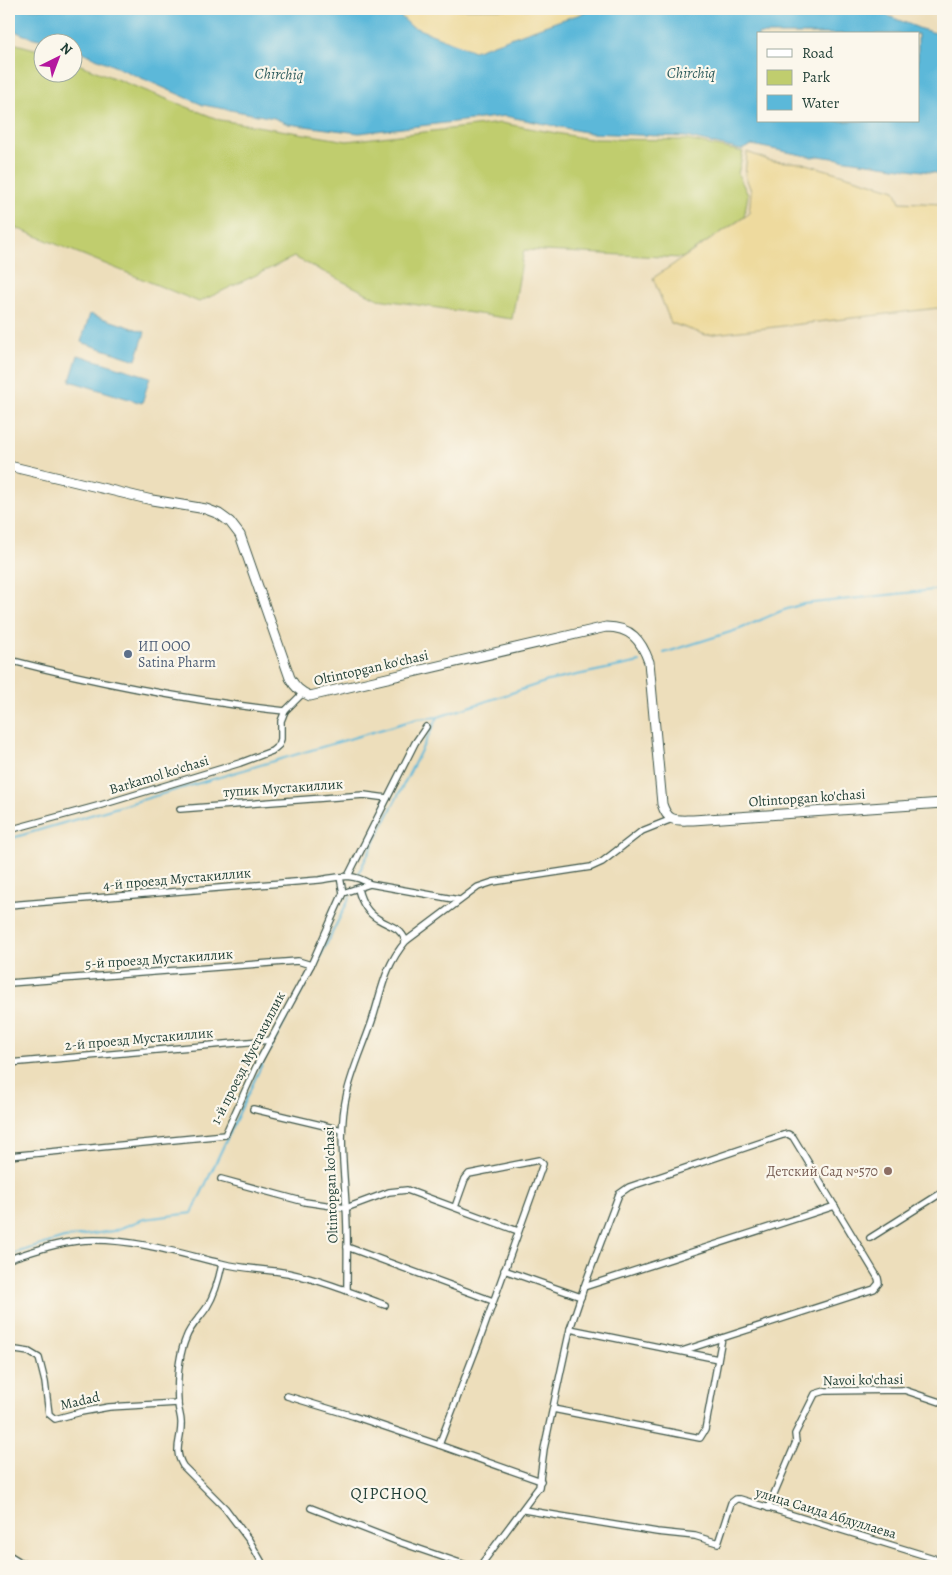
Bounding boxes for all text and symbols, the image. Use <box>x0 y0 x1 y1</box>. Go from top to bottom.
north arrow <box>32 32 82 82</box>
legend <box>757 32 920 122</box>
text: N <box>56 38 77 59</box>
text: Road <box>802 43 834 63</box>
water label: Chirchiq <box>254 63 304 85</box>
water label: Chirchiq <box>667 63 716 83</box>
text: Park <box>802 67 831 87</box>
text: Water <box>801 93 839 113</box>
place label: ИП ООО Satina Pharm <box>138 637 216 672</box>
street label: Oltintopgan ko'chasi <box>312 646 430 690</box>
marker: ИП ООО Satina Pharm <box>122 648 134 660</box>
street label: Barkamol ko'chasi <box>107 751 211 799</box>
street label: тупик Мустакиллик <box>222 774 344 802</box>
street label: Oltintopgan ko'chasi <box>748 784 866 812</box>
street label: 4-й проезд Мустакиллик <box>102 863 252 895</box>
street label: 5-й проезд Мустакиллик <box>84 944 234 974</box>
street label: 1-й проезд Мустакиллик <box>206 988 290 1128</box>
street label: 2-й проезд Мустакиллик <box>64 1023 214 1055</box>
street label: Oltintopgan ko'chasi <box>319 1126 343 1244</box>
place label: Детский Сад №570 <box>766 1162 878 1181</box>
marker: Детский Сад №570 <box>882 1165 894 1177</box>
street label: Navoi ko'chasi <box>823 1370 903 1390</box>
street label: Madad <box>58 1387 102 1415</box>
street label: улица Саида Абдуллаева <box>752 1482 899 1544</box>
district label: QIPCHOQ <box>350 1483 428 1505</box>

